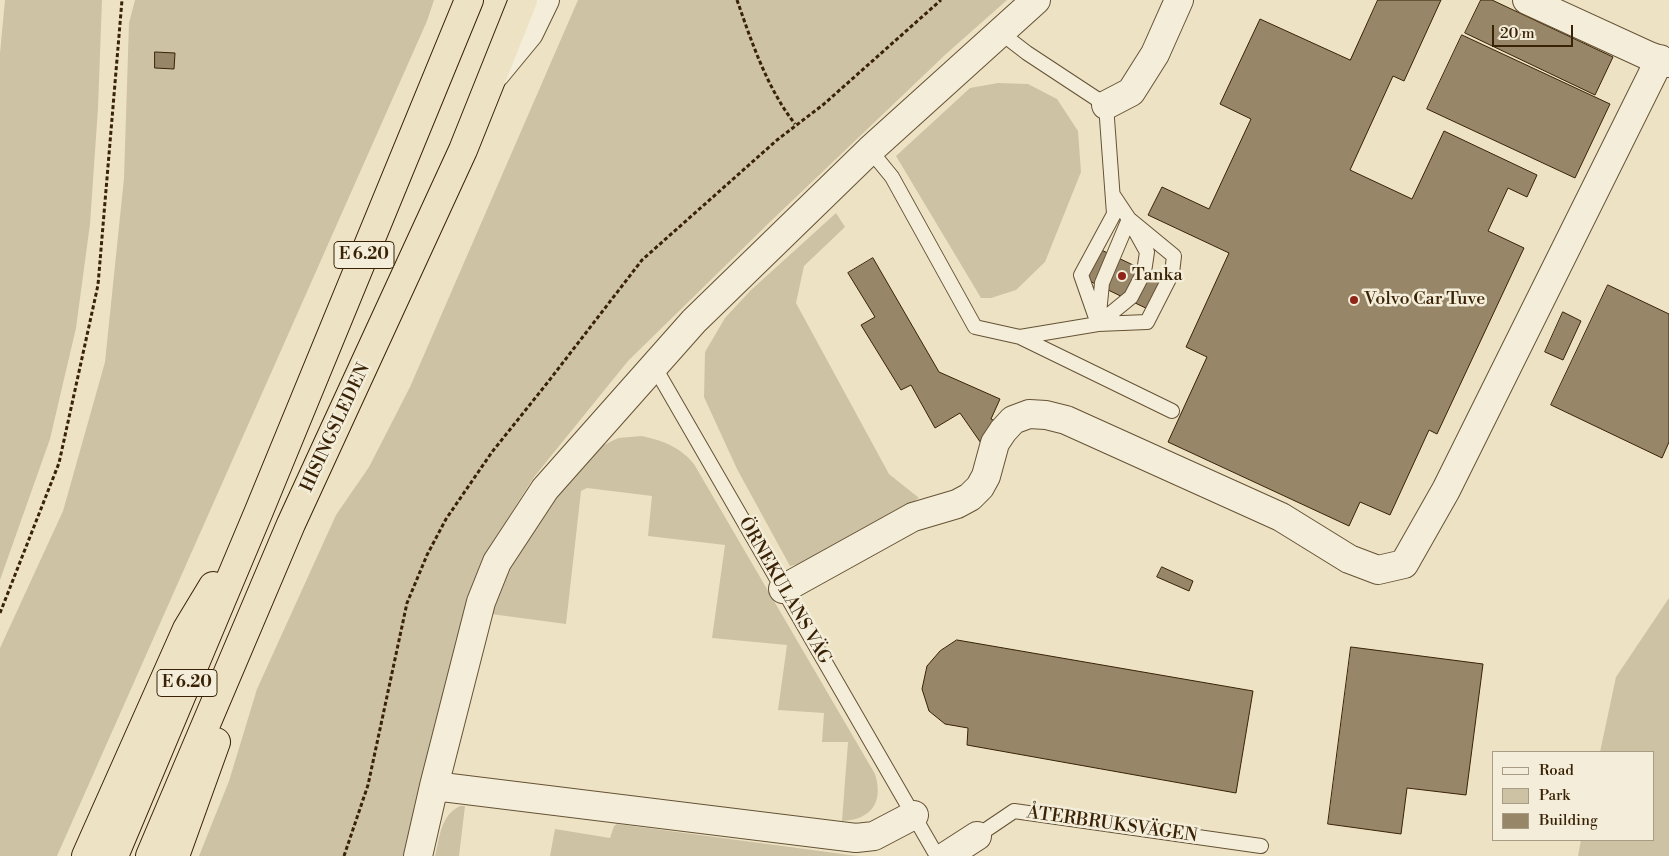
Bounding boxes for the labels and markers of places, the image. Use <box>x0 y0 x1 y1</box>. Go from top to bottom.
place label: Tanka <box>1132 265 1183 287</box>
marker: Tanka <box>1116 270 1128 282</box>
place label: Volvo Car Tuve <box>1364 289 1485 311</box>
marker: Volvo Car Tuve <box>1348 294 1360 306</box>

